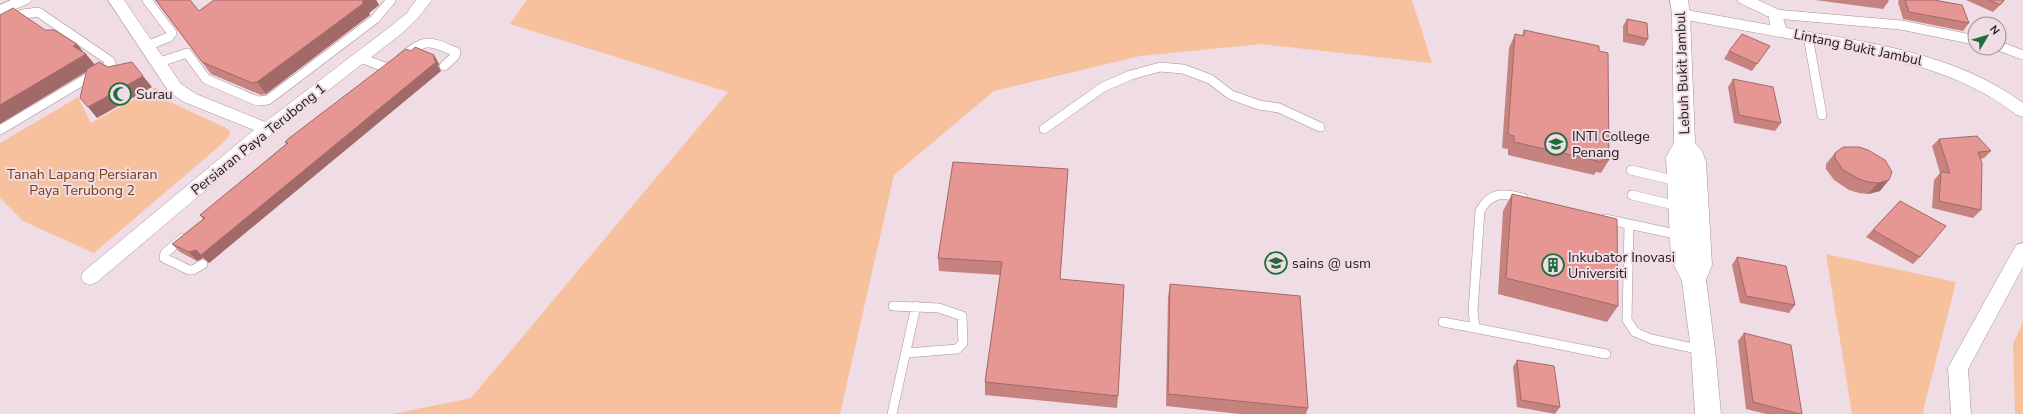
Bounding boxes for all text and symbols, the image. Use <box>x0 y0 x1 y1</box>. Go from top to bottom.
street label: Lebuh Bukit Jambul <box>1671 10 1694 135</box>
north arrow <box>1967 16 2007 56</box>
text: N <box>1986 22 2003 38</box>
street label: Lintang Bukit Jambul <box>1792 25 1925 71</box>
street label: Persiaran Paya Terubong 1 <box>187 79 330 200</box>
mosque icon: Surau <box>107 81 133 107</box>
place label: Surau <box>136 85 173 104</box>
place label: INTI College Penang <box>1572 127 1650 162</box>
school or university icon: INTI College Penang <box>1543 131 1569 157</box>
park label: Tanah Lapang Persiaran Paya Terubong 2 <box>7 165 157 200</box>
place label: Inkubator Inovasi Universiti <box>1568 248 1675 283</box>
school or university icon: sains @ usm <box>1263 250 1289 276</box>
building icon: Inkubator Inovasi Universiti <box>1540 252 1566 278</box>
place label: sains @ usm <box>1292 254 1371 273</box>

